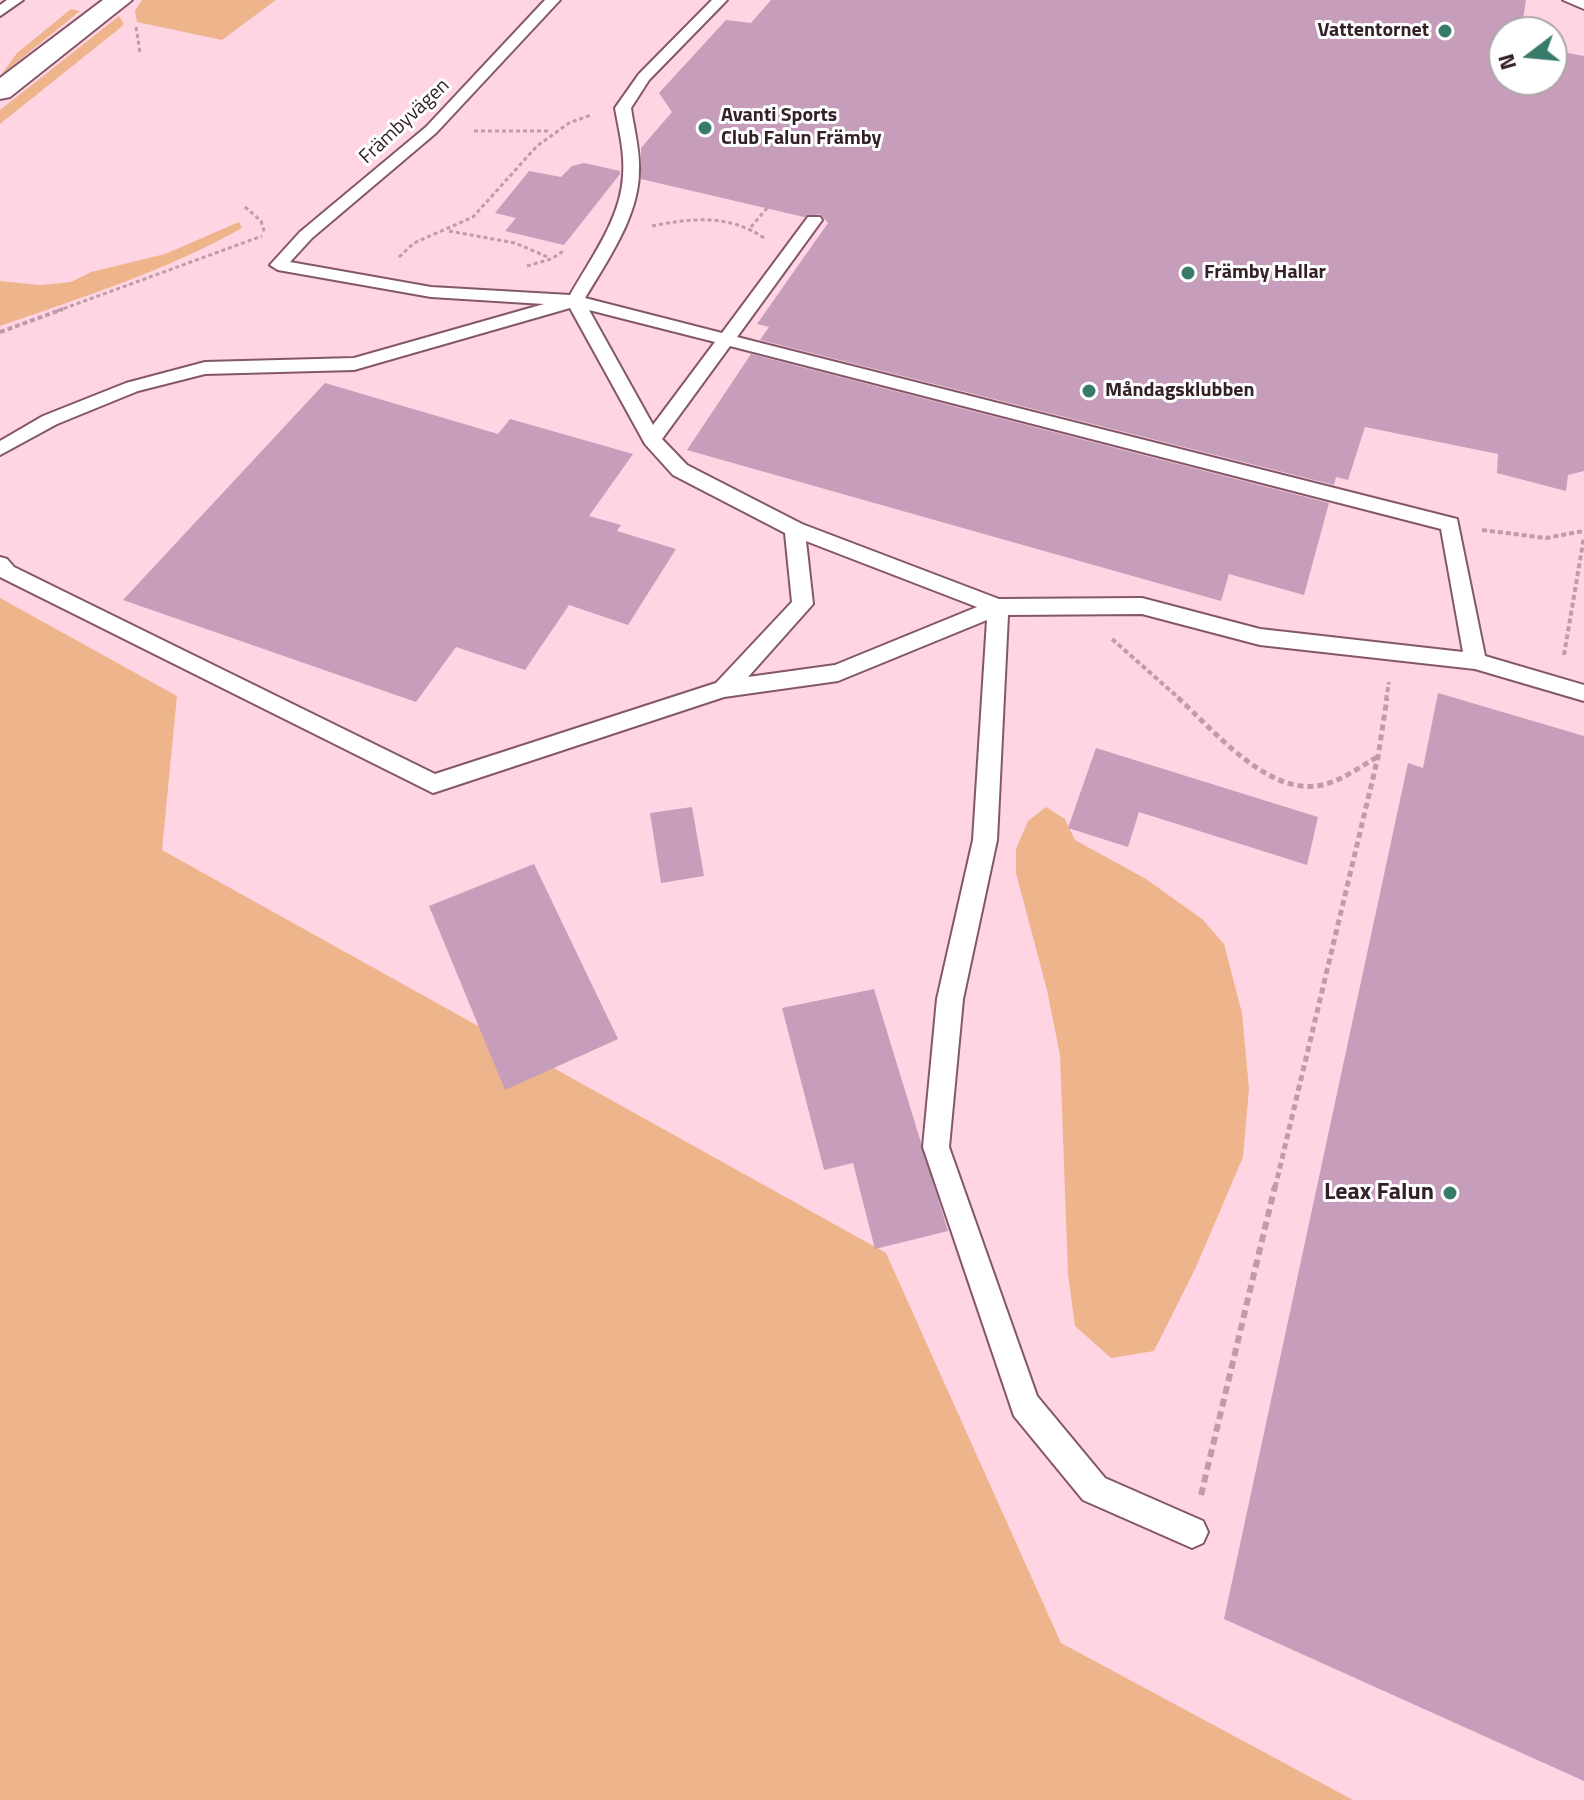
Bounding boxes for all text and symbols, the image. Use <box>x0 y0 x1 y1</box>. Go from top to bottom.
north arrow <box>1488 16 1568 96</box>
place label: Vattentornet <box>1317 19 1429 43</box>
marker: Vattentornet <box>1436 22 1454 40</box>
text: N <box>1488 50 1525 74</box>
street label: Främbyvägen <box>355 74 455 170</box>
place label: Avanti Sports Club Falun Främby <box>721 104 881 151</box>
marker: Avanti Sports Club Falun Främby <box>696 119 714 137</box>
place label: Främby Hallar <box>1204 261 1326 285</box>
marker: Främby Hallar <box>1179 264 1197 282</box>
place label: Måndagsklubben <box>1105 379 1255 403</box>
marker: Måndagsklubben <box>1080 382 1098 400</box>
place label: Leax Falun <box>1324 1179 1434 1207</box>
marker: Leax Falun <box>1441 1184 1459 1202</box>

